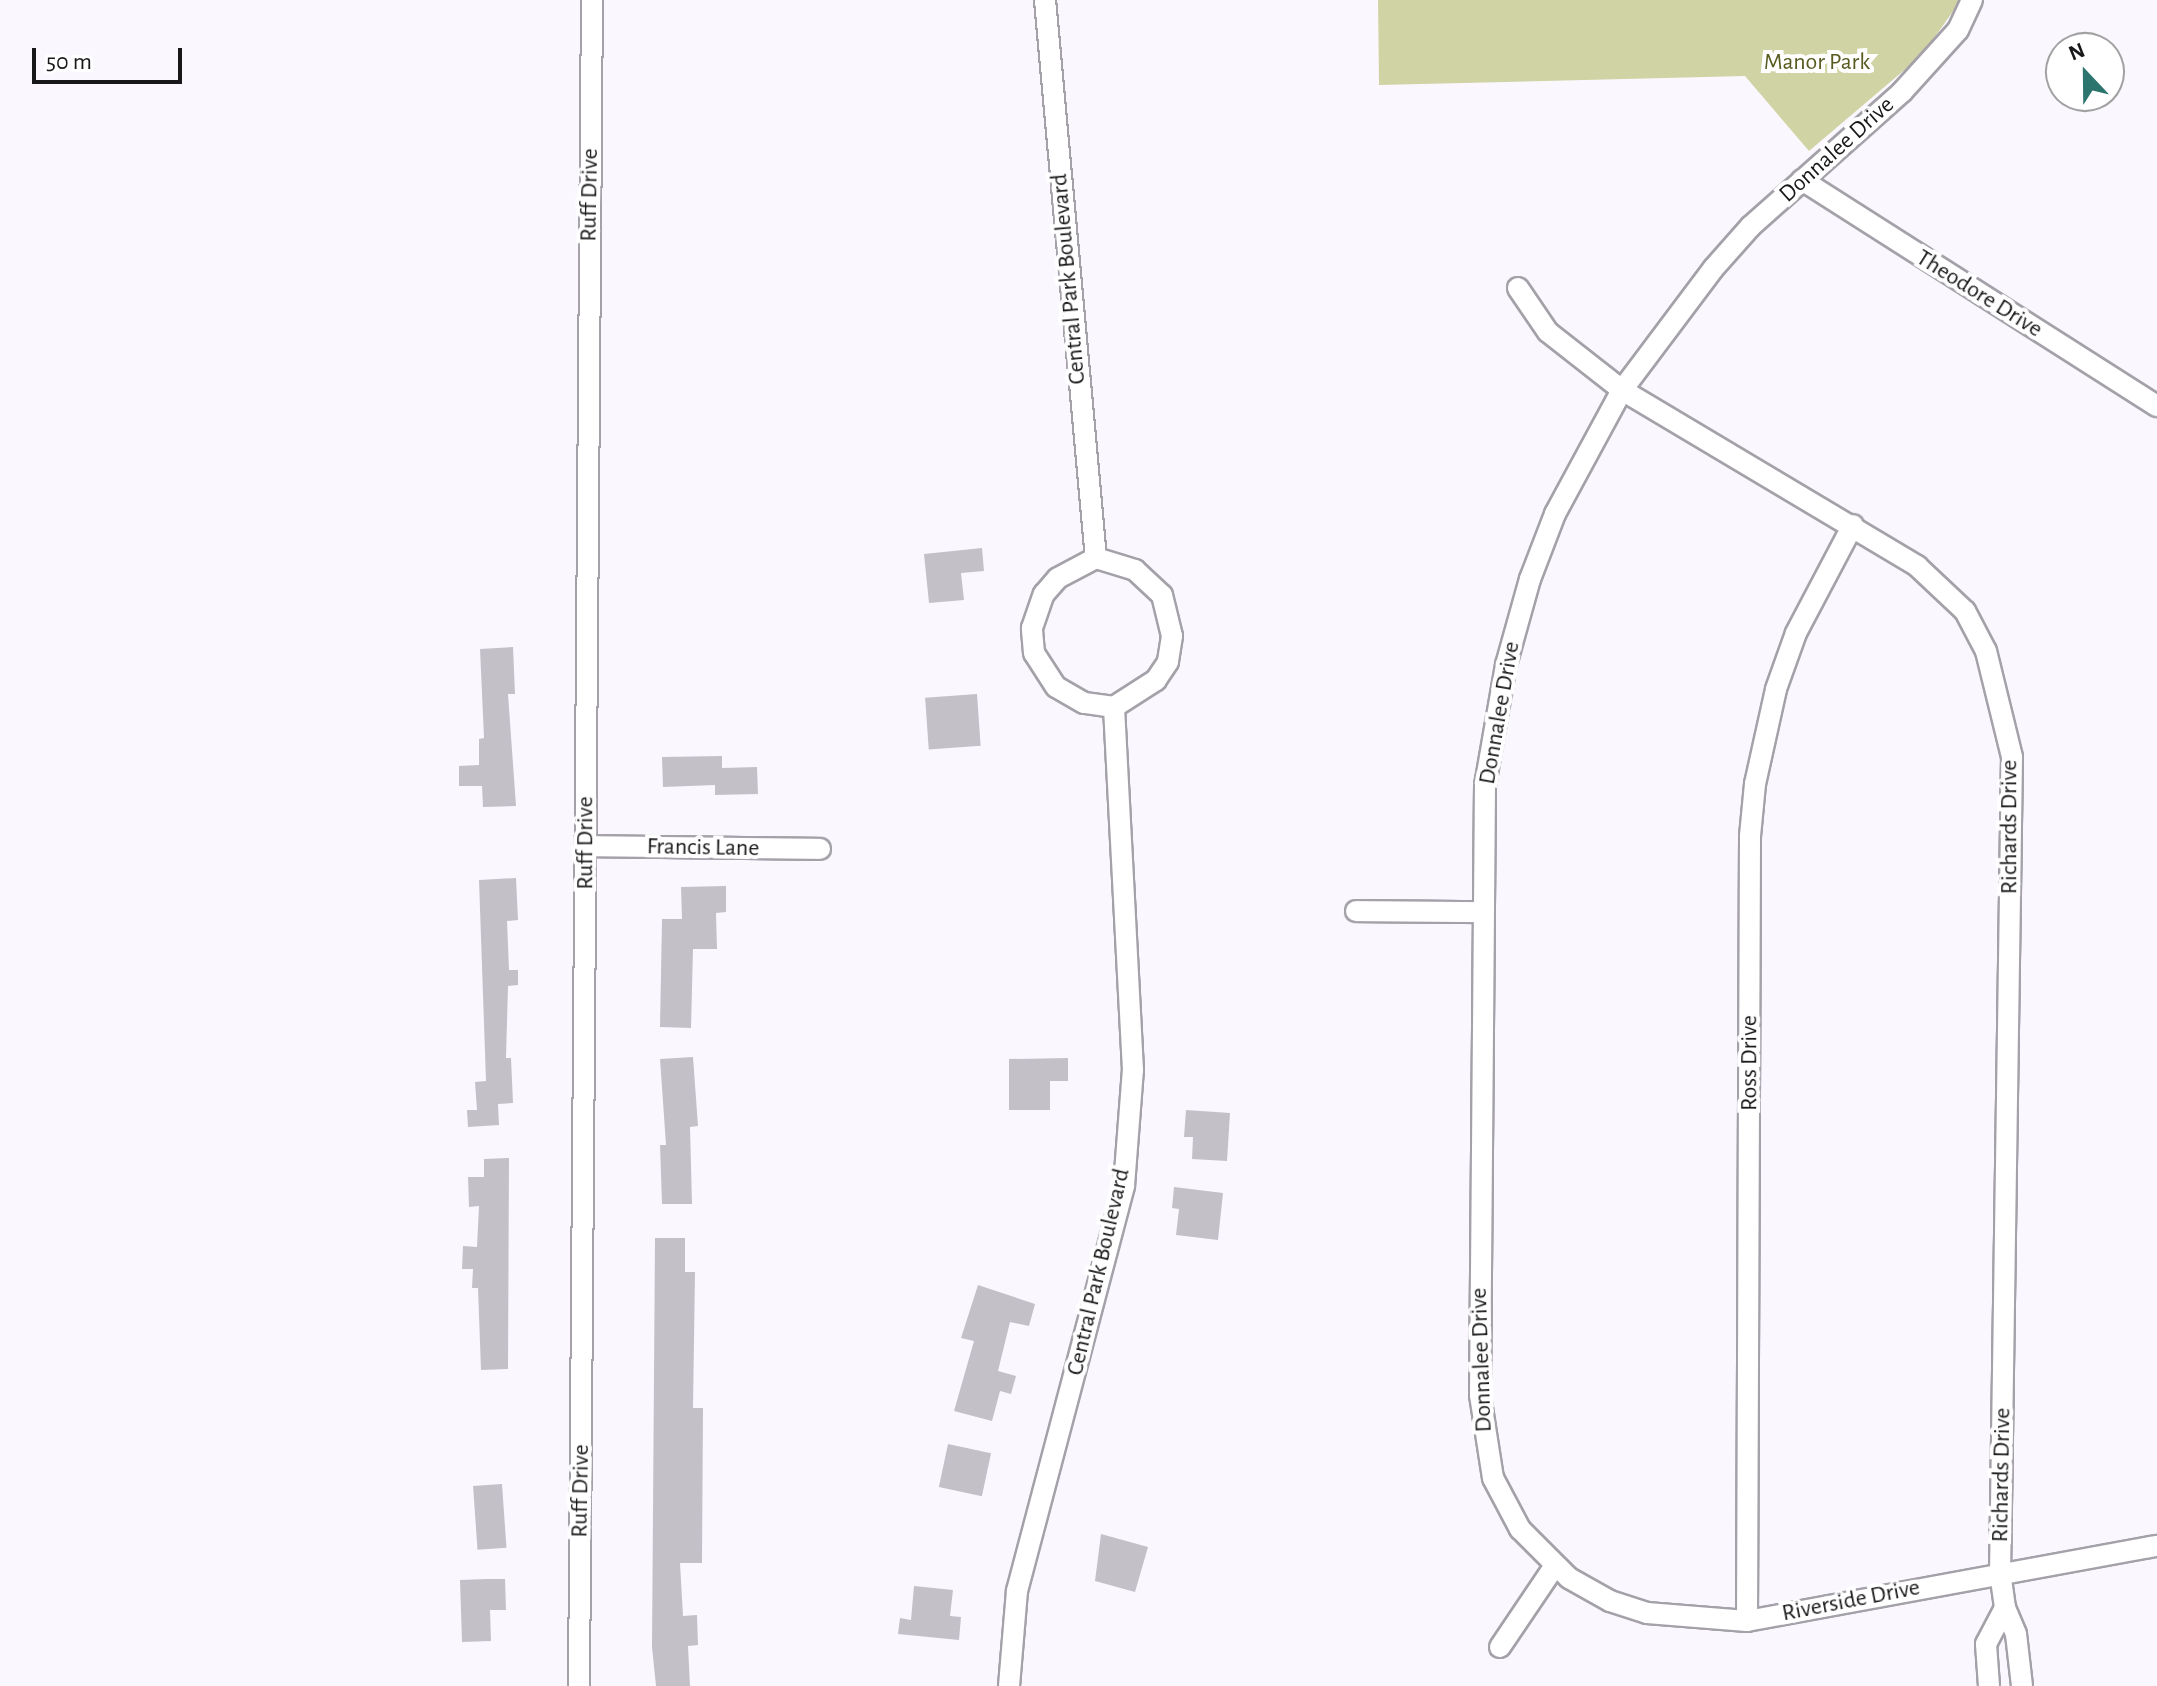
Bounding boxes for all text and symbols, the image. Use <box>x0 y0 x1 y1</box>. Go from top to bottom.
scale bar <box>36 32 186 82</box>
north arrow <box>2045 32 2125 112</box>
text: N <box>2066 39 2088 65</box>
park label: Manor Park <box>1764 49 1870 77</box>
text: 50 m <box>46 50 92 74</box>
street label: Donnalee Drive <box>1774 91 1900 209</box>
street label: Ruff Drive <box>575 148 605 242</box>
street label: Central Park Boulevard <box>1045 172 1093 386</box>
street label: Theodore Drive <box>1911 244 2047 344</box>
street label: Donnalee Drive <box>1473 639 1527 787</box>
street label: Richards Drive <box>1996 760 2024 894</box>
street label: Ruff Drive <box>572 796 600 890</box>
street label: Francis Lane <box>647 833 759 863</box>
street label: Ross Drive <box>1736 1015 1764 1111</box>
street label: Central Park Boulevard <box>1061 1166 1137 1378</box>
street label: Donnalee Drive <box>1465 1287 1499 1433</box>
street label: Richards Drive <box>1986 1407 2018 1543</box>
street label: Ruff Drive <box>566 1444 596 1538</box>
street label: Riverside Drive <box>1780 1574 1922 1628</box>

